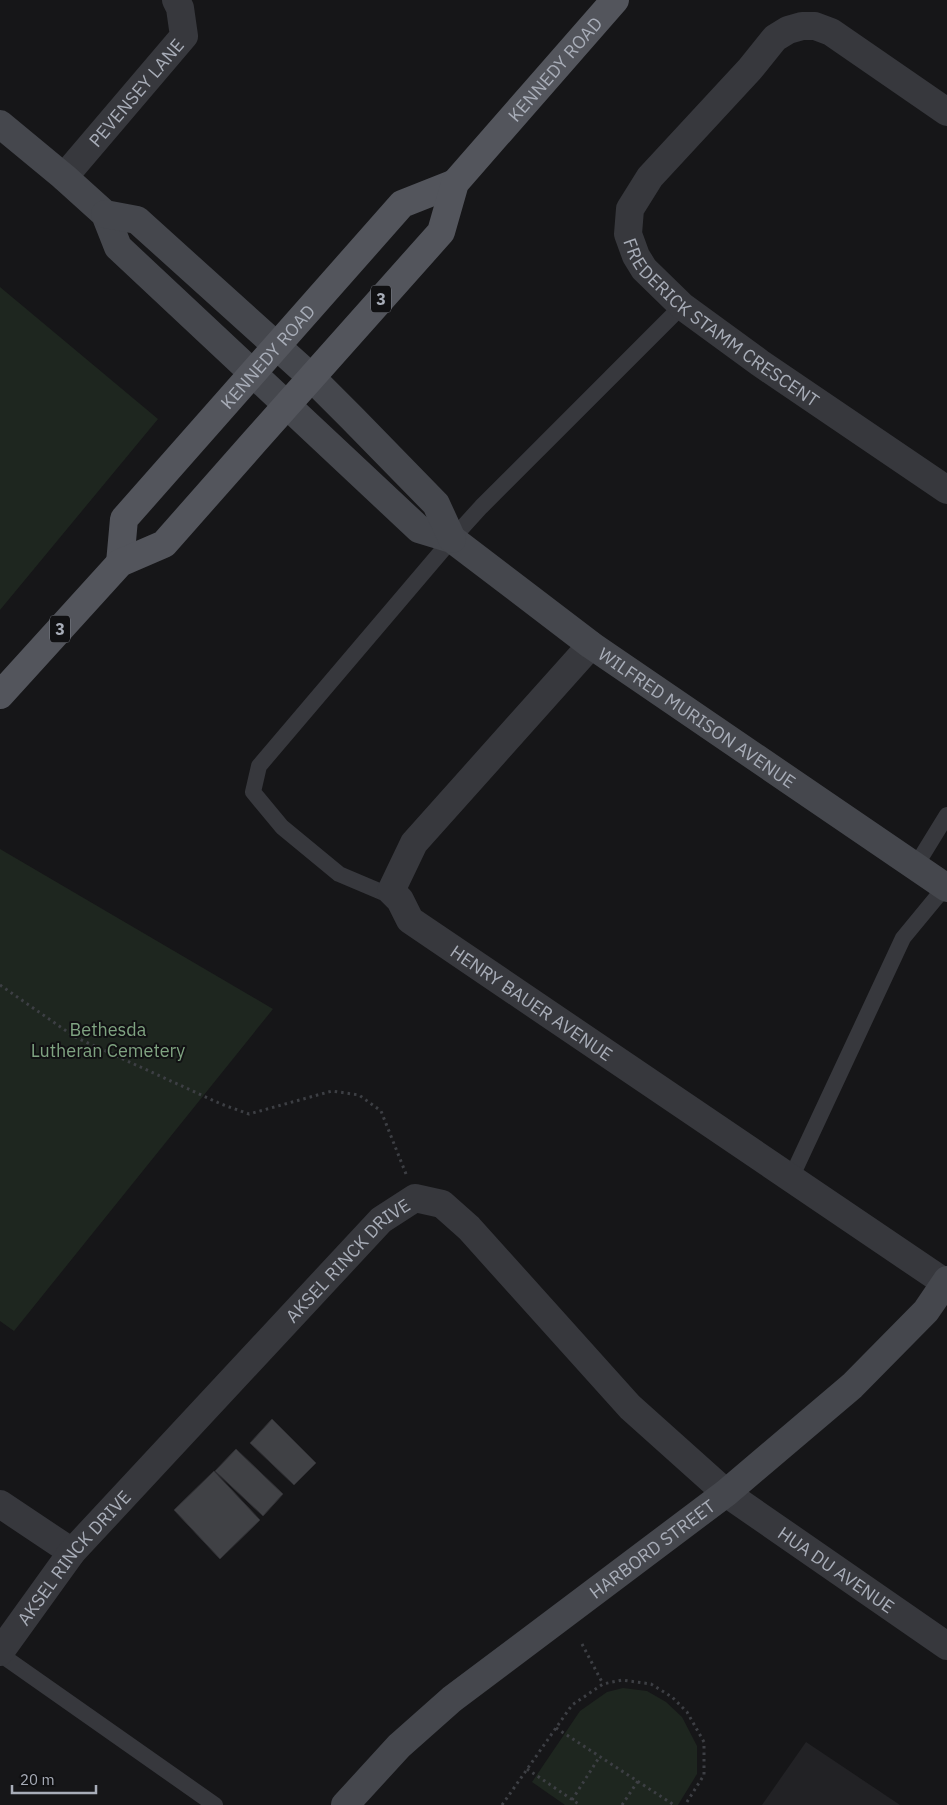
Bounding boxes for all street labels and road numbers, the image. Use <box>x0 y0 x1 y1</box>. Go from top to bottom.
street label: KENNEDY ROAD <box>503 12 607 126</box>
street label: PEVENSEY LANE <box>83 34 188 151</box>
street label: FREDERICK STAMM CRESCENT <box>619 235 824 412</box>
road number: 3 <box>371 286 391 312</box>
street label: KENNEDY ROAD <box>215 299 320 413</box>
road number: 3 <box>50 616 70 642</box>
street label: WILFRED MURISON AVENUE <box>594 642 800 793</box>
street label: HENRY BAUER AVENUE <box>446 939 617 1066</box>
street label: AKSEL RINCK DRIVE <box>280 1193 414 1327</box>
street label: AKSEL RINCK DRIVE <box>12 1485 135 1629</box>
street label: HARBORD STREET <box>584 1494 719 1603</box>
street label: HUA DU AVENUE <box>774 1521 899 1618</box>

